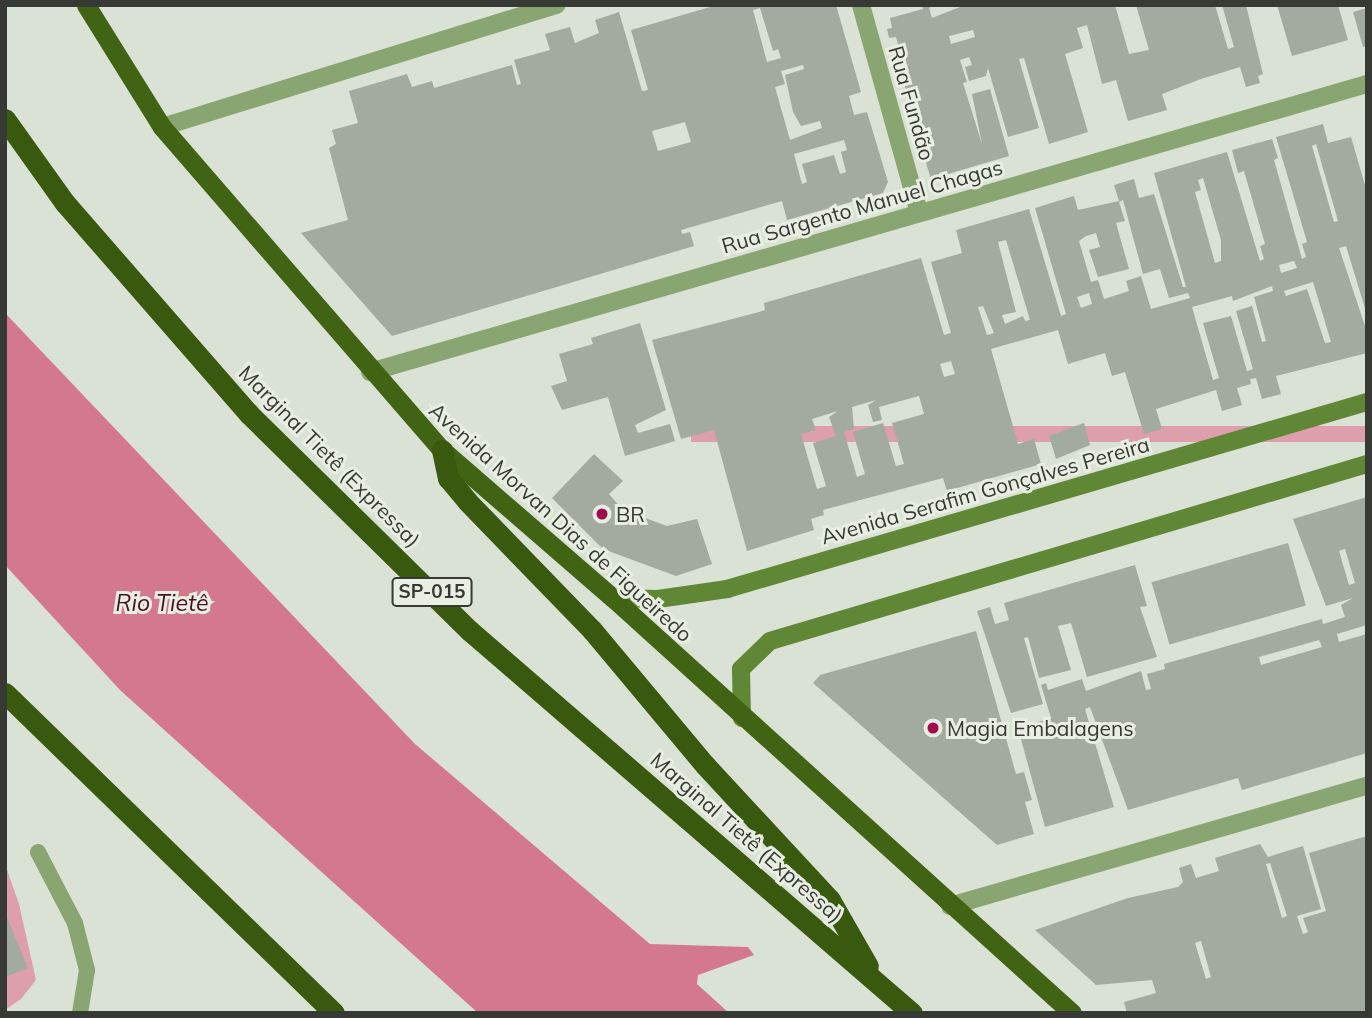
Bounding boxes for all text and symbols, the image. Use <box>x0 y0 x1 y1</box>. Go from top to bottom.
street label: Rua Fundão <box>884 43 940 163</box>
street label: Rua Sargento Manuel Chagas <box>719 154 1005 258</box>
street label: Marginal Tietê (Expressa) <box>234 360 426 552</box>
street label: Avenida Morvan Dias de Figueiredo <box>424 397 698 647</box>
street label: Avenida Serafim Gonçalves Pereira <box>818 431 1152 549</box>
place label: BR <box>616 501 645 527</box>
marker: BR <box>594 506 610 522</box>
road number: SP-015 <box>390 576 474 608</box>
water label: Rio Tietê <box>116 589 208 617</box>
place label: Magia Embalagens <box>947 715 1134 741</box>
marker: Magia Embalagens <box>925 720 941 736</box>
street label: Marginal Tietê (Expressa) <box>646 747 848 927</box>

